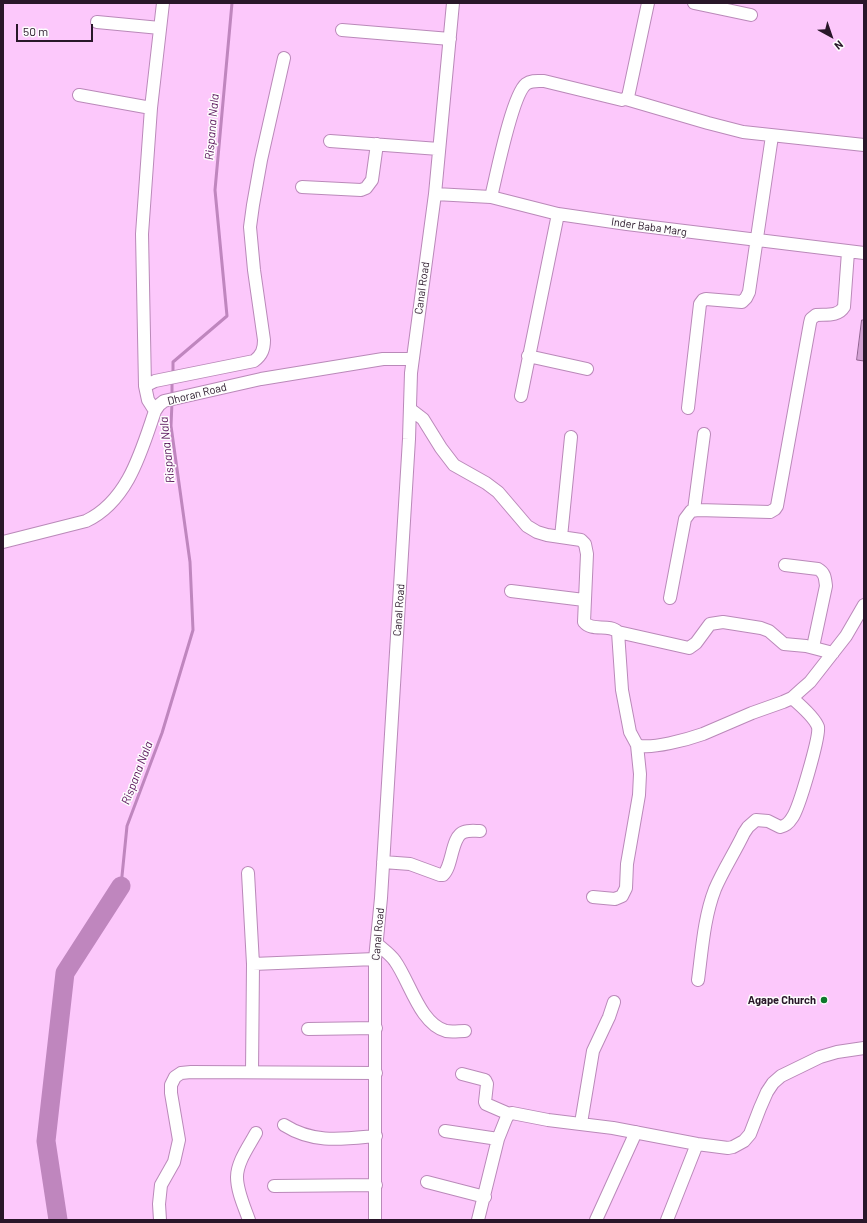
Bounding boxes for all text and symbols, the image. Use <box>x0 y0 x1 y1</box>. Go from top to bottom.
scale bar <box>18 16 95 42</box>
north arrow <box>811 16 851 56</box>
text: 50 m <box>23 24 48 38</box>
text: N <box>832 38 846 53</box>
water label: Rispana Nala <box>202 93 222 161</box>
street label: Inder Baba Marg <box>610 215 688 239</box>
street label: Canal Road <box>412 261 432 315</box>
street label: Dhoran Road <box>166 380 228 408</box>
water label: Rispana Nala <box>156 416 178 484</box>
street label: Canal Road <box>391 583 407 637</box>
water label: Rispana Nala <box>118 739 156 807</box>
street label: Canal Road <box>369 907 387 961</box>
place label: Agape Church <box>748 993 816 1007</box>
marker: Agape Church <box>819 995 829 1005</box>

